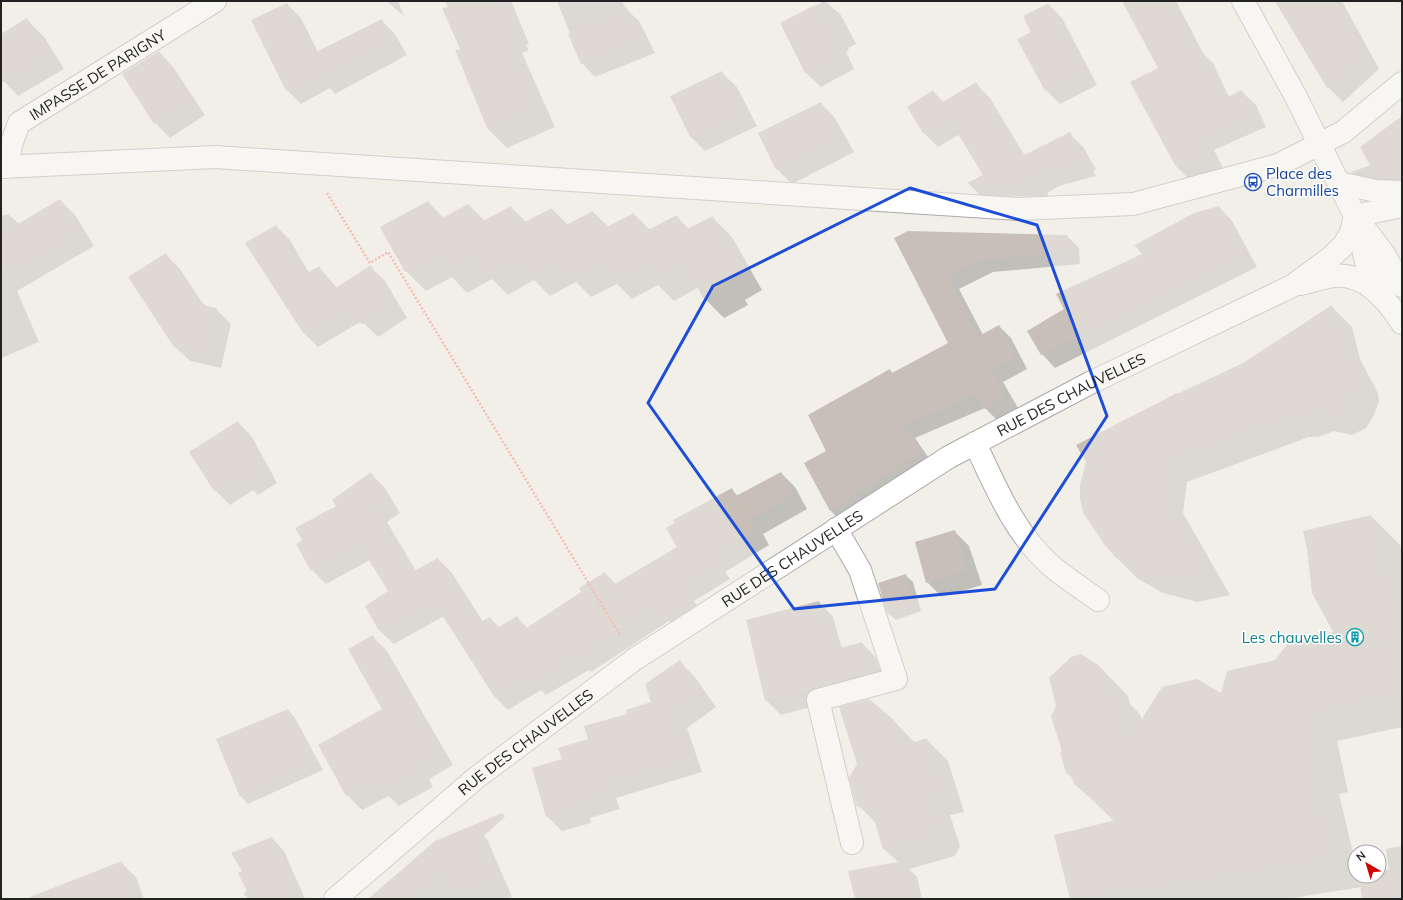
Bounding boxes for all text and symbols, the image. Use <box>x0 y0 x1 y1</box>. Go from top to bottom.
street label: IMPASSE DE PARIGNY <box>26 24 170 124</box>
place label: Place des Charmilles <box>1266 164 1339 200</box>
bus stop icon: Place des Charmilles <box>1243 172 1263 192</box>
street label: RUE DES CHAUVELLES <box>993 348 1148 440</box>
street label: RUE DES CHAUVELLES <box>718 506 866 611</box>
building icon: Les chauvelles <box>1345 627 1365 647</box>
place label: Les chauvelles <box>1242 628 1342 647</box>
street label: RUE DES CHAUVELLES <box>454 684 597 799</box>
north arrow <box>1347 844 1387 884</box>
text: N <box>1353 848 1368 864</box>

